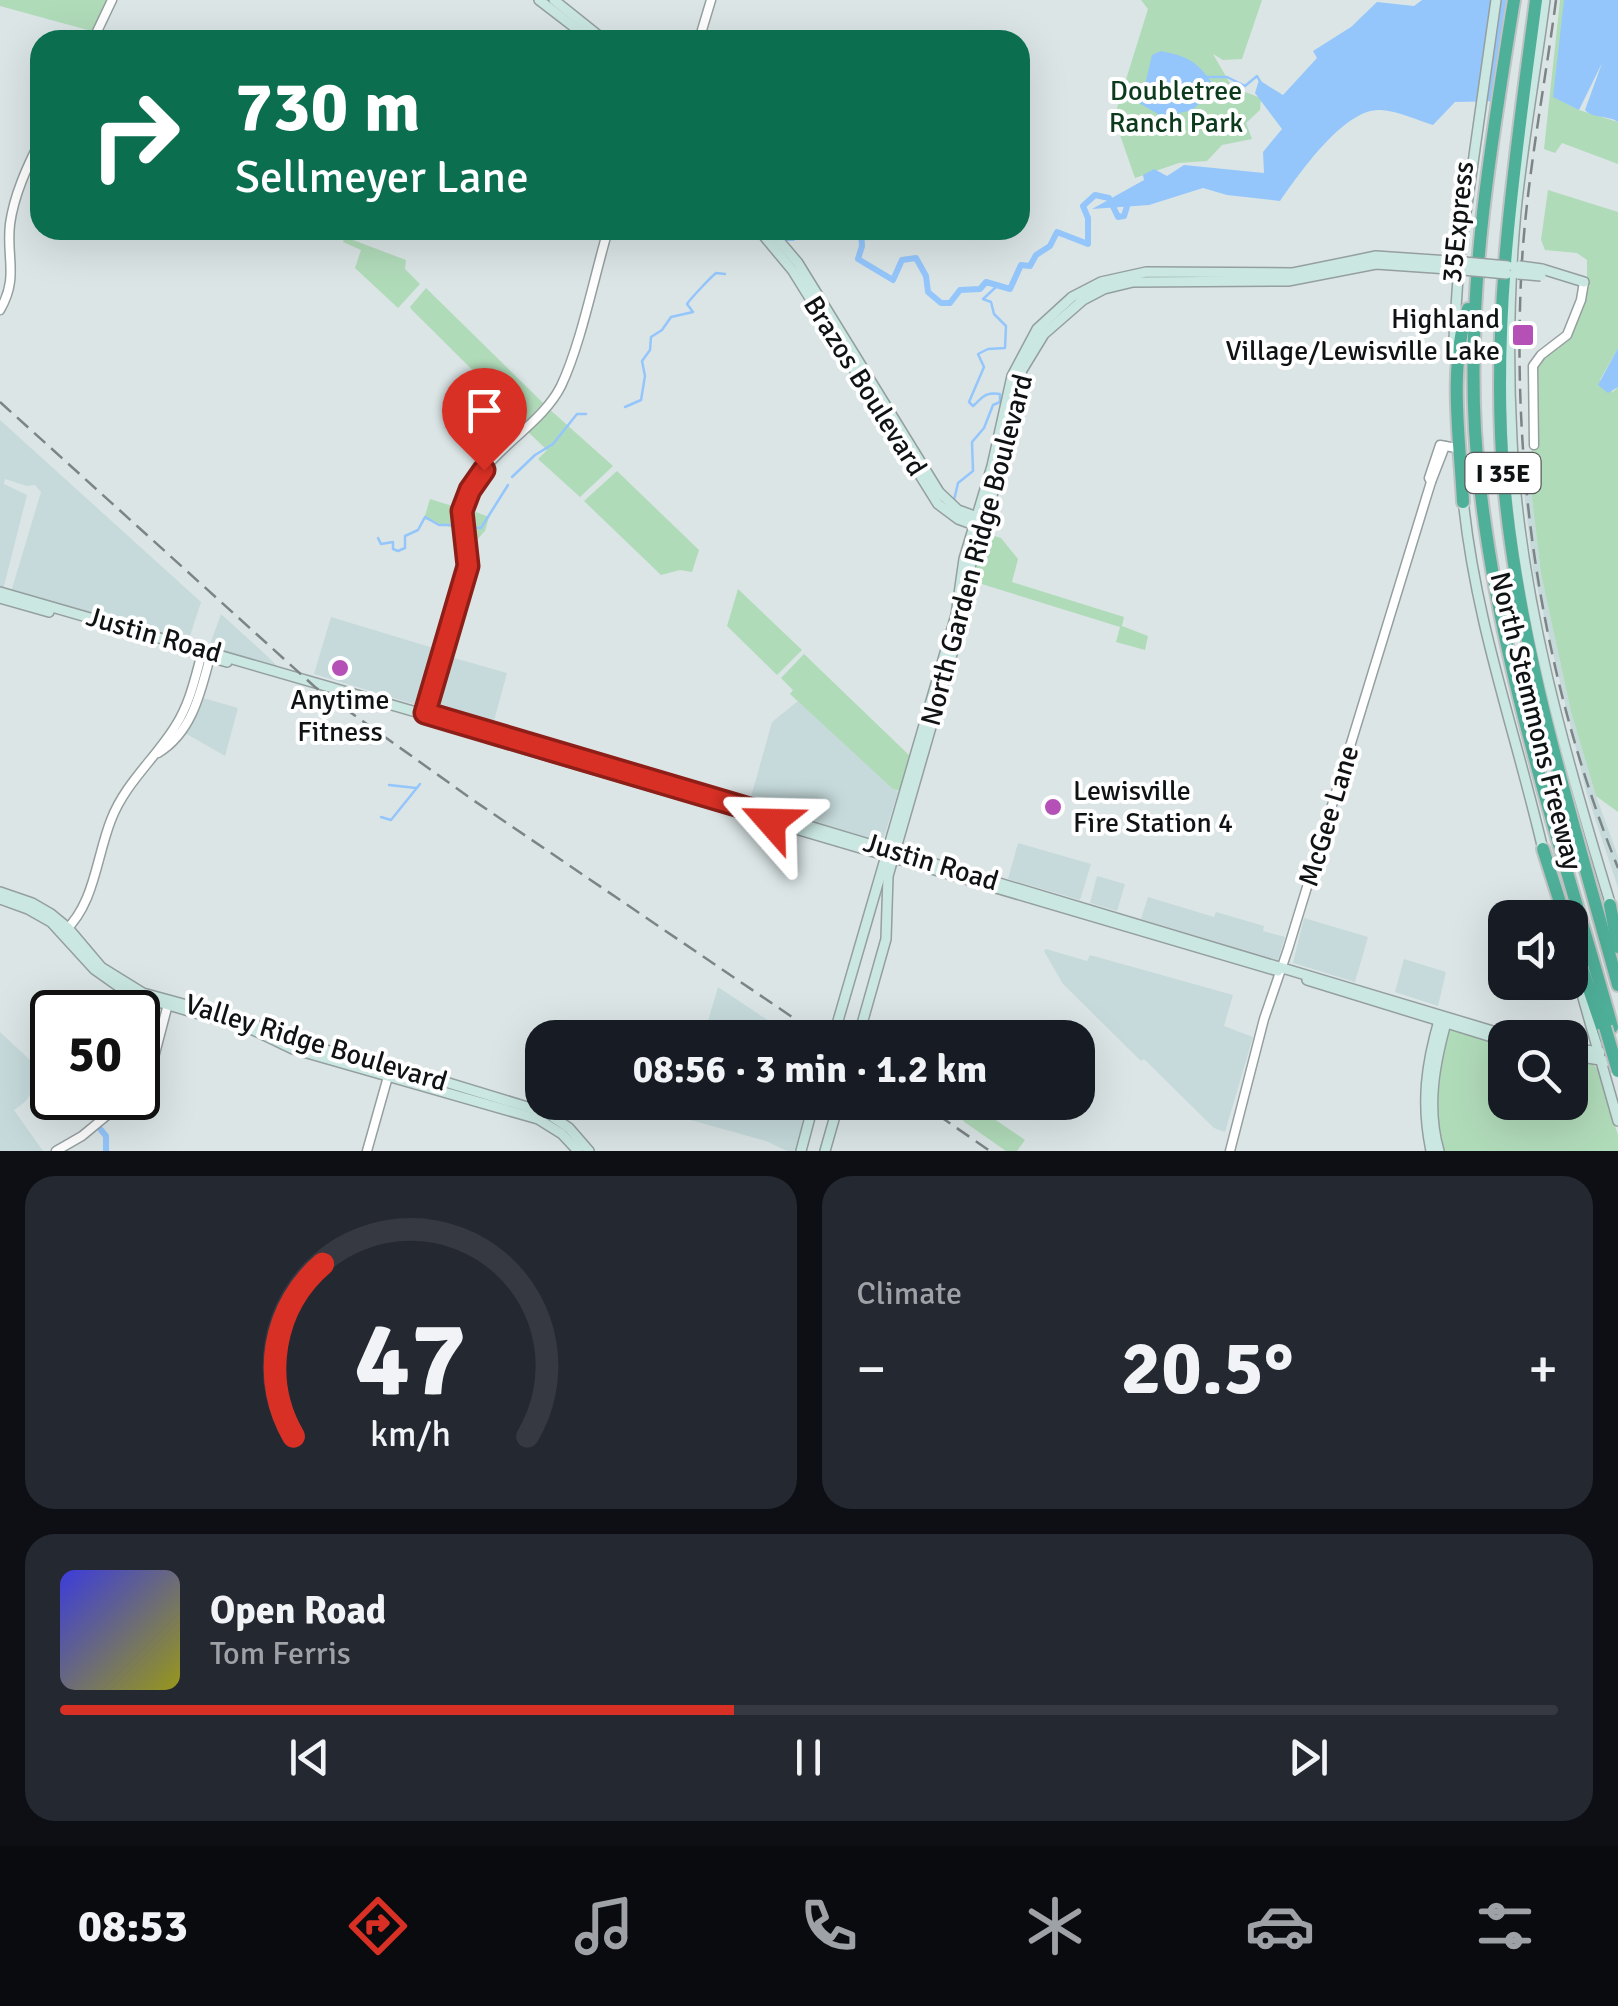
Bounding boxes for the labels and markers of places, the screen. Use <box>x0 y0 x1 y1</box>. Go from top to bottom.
place label: Highland Village/Lewisville Lake <box>1225 302 1500 368</box>
marker: Highland Village/Lewisville Lake <box>1510 322 1536 348</box>
pin <box>442 368 527 471</box>
marker: Anytime Fitness <box>329 657 351 679</box>
place label: Anytime Fitness <box>290 683 390 749</box>
place label: Lewisville Fire Station 4 <box>1073 774 1233 840</box>
marker: Lewisville Fire Station 4 <box>1042 796 1064 818</box>

